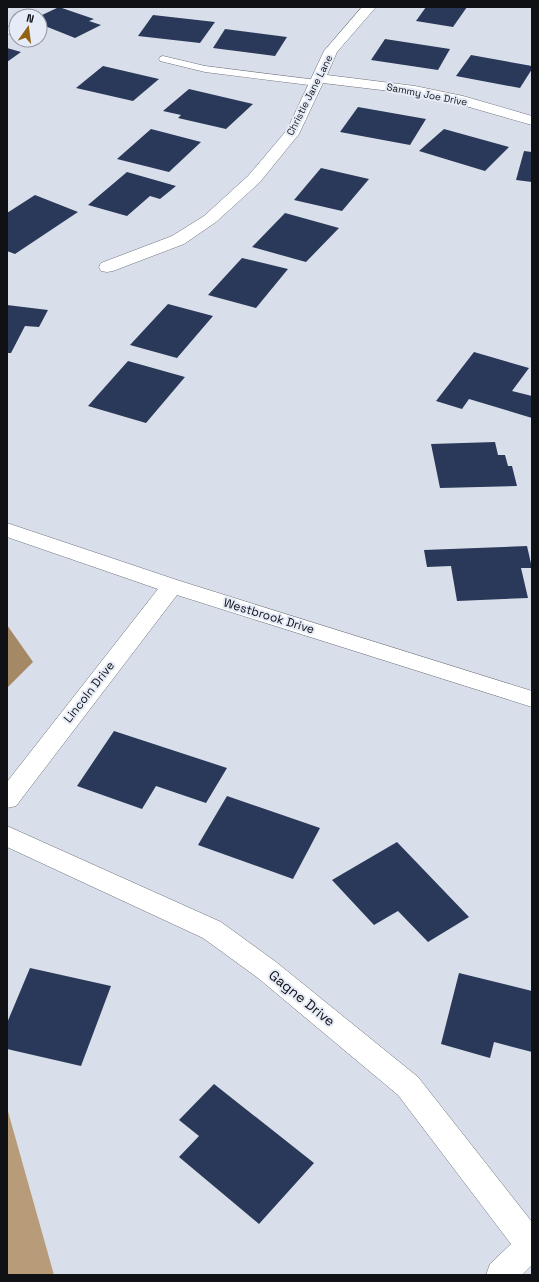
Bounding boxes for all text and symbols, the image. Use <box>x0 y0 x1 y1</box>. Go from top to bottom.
north arrow <box>8 8 48 48</box>
text: N <box>25 11 36 26</box>
street label: Christie Jane Lane <box>284 53 335 138</box>
street label: Sammy Joe Drive <box>385 80 468 109</box>
street label: Westbrook Drive <box>222 595 316 637</box>
street label: Lincoln Drive <box>60 658 118 726</box>
street label: Gagne Drive <box>265 966 339 1030</box>

